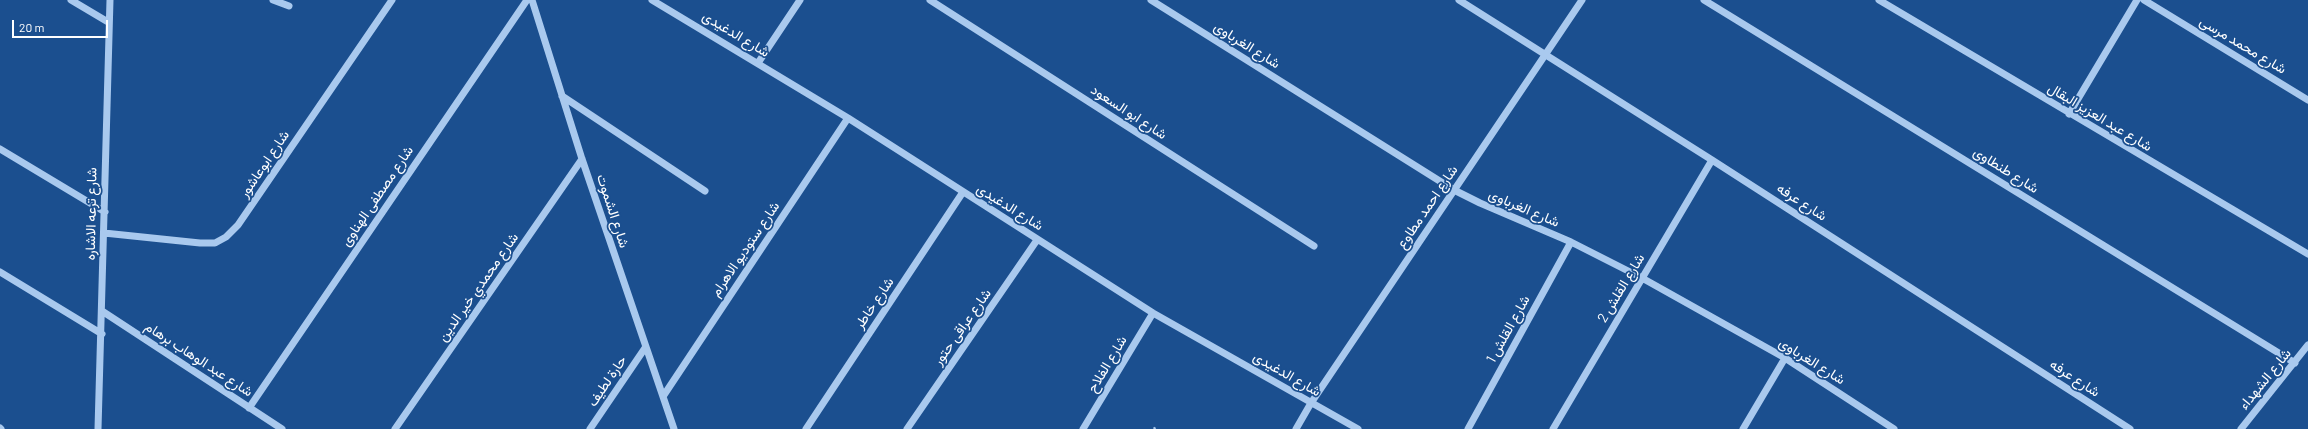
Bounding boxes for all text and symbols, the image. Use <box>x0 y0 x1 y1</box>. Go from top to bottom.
street label: شارع الدغيدى <box>699 7 773 61</box>
scale bar <box>14 12 110 38</box>
street label: شارع محمد مرسى <box>2197 13 2289 77</box>
street label: شارع الغرباوى <box>1211 18 1283 72</box>
text: 20 m <box>19 20 45 34</box>
street label: شارع عبد العزيز البقال <box>2045 79 2155 155</box>
street label: شارع ابو السعود <box>1088 81 1170 143</box>
street label: شارع ابوعاشور <box>235 127 293 201</box>
street label: شارع مصطفى الهناوى <box>337 143 417 249</box>
street label: شارع طنطاوى <box>1970 143 2042 197</box>
street label: شارع احمد مطاوع <box>1393 162 1461 252</box>
street label: شارع ترعه الاشاره <box>82 167 100 261</box>
street label: شارع الشموت <box>593 172 633 250</box>
street label: شارع الدغيدى <box>974 180 1046 234</box>
street label: شارع عرفه <box>1774 180 1830 224</box>
street label: شارع الغرباوى <box>1486 186 1562 230</box>
street label: شارع ستوديو الاهرام <box>707 198 783 300</box>
street label: شارع محمدي خير الدين <box>434 229 522 345</box>
street label: شارع القلش 2 <box>1594 251 1648 325</box>
street label: شارع خاطر <box>851 274 897 332</box>
street label: شارع عراقى حتور <box>929 285 995 369</box>
street label: شارع القلش 1 <box>1483 292 1533 366</box>
street label: شارع عبد الوهاب برهام <box>142 318 256 400</box>
street label: شارع الفلاح <box>1084 333 1130 395</box>
street label: شارع الغرباوى <box>1776 334 1848 388</box>
street label: شارع الشهداء <box>2235 345 2295 413</box>
street label: شارع الدغيدى <box>1250 348 1324 400</box>
street label: حارة لطيف <box>584 352 630 410</box>
street label: شارع عرفه <box>2047 356 2103 400</box>

